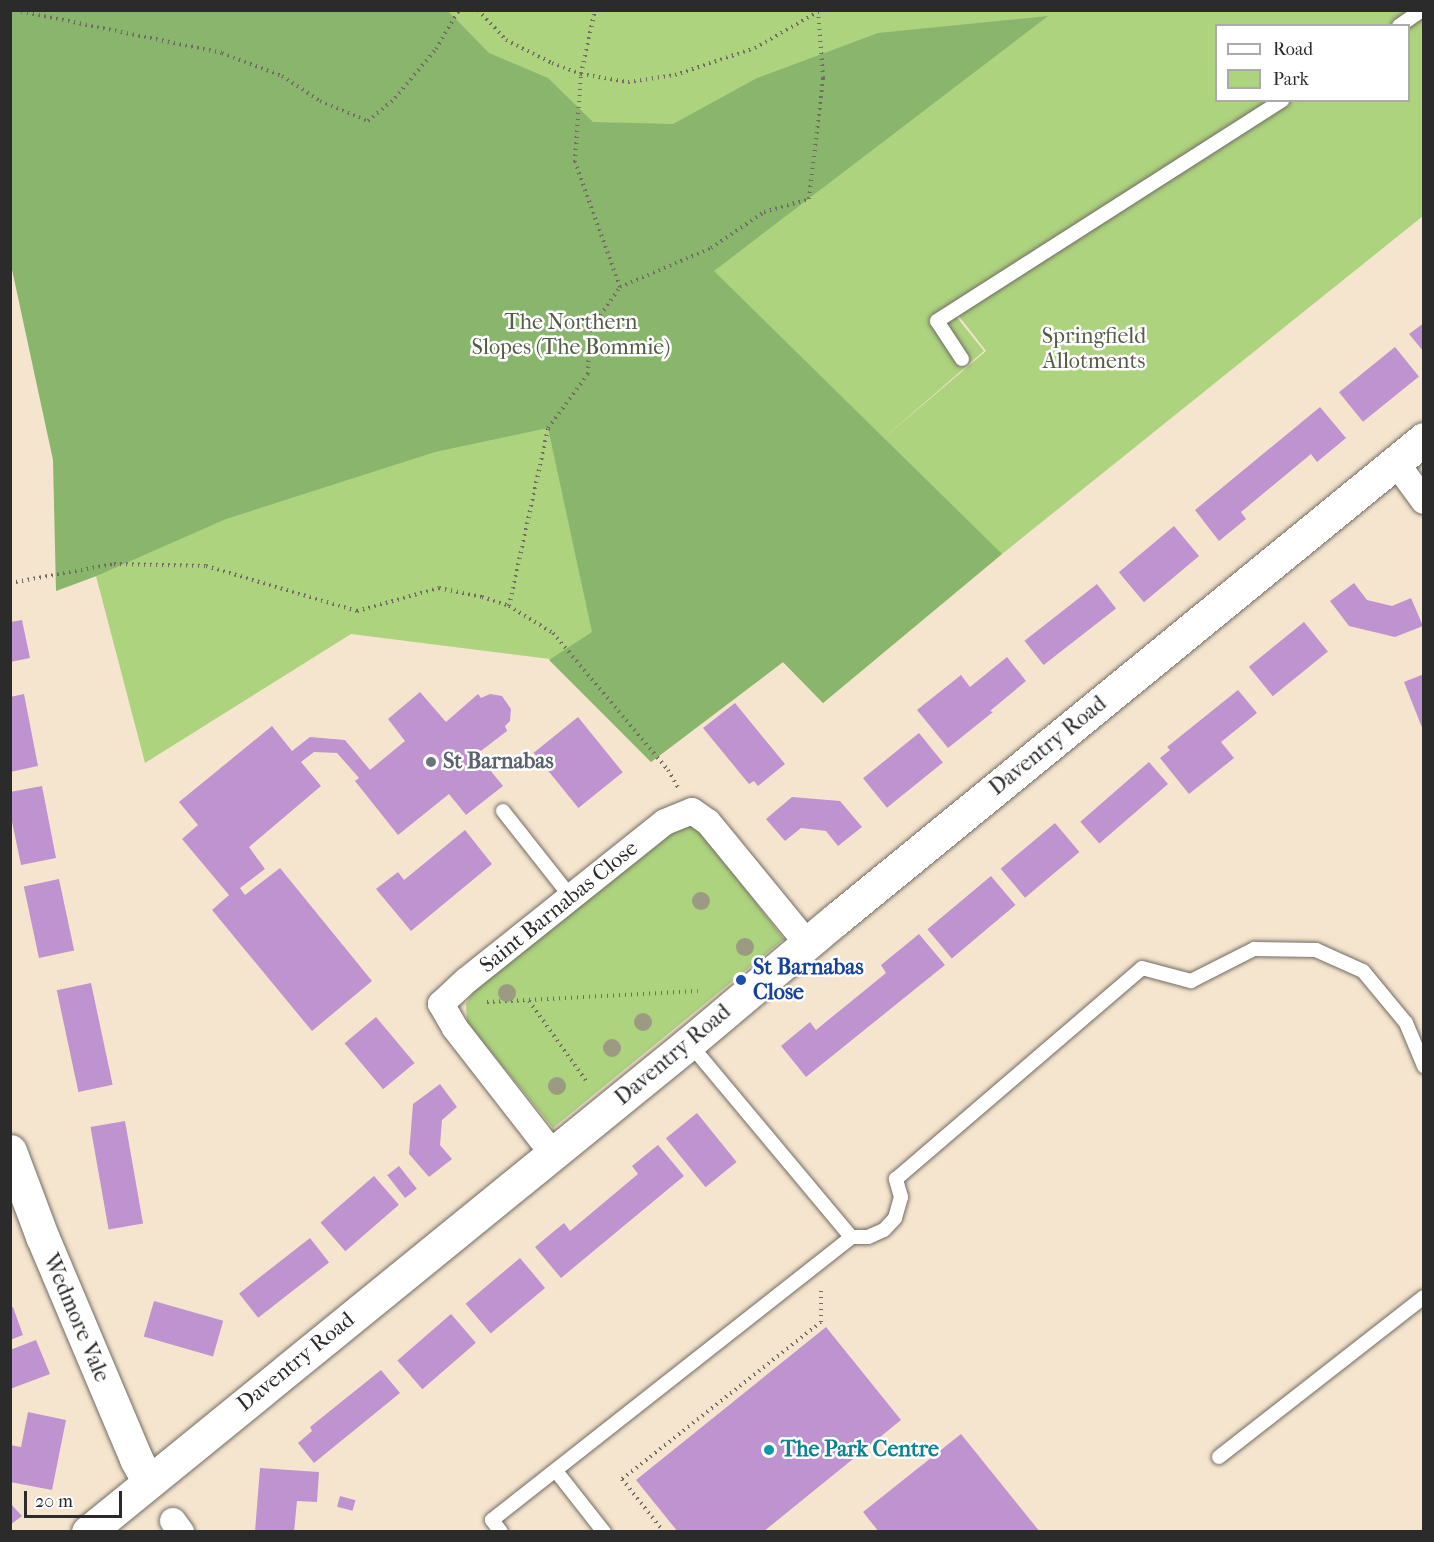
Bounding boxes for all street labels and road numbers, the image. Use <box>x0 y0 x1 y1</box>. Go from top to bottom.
street label: Daventry Road <box>984 691 1112 801</box>
street label: Saint Barnabas Close <box>475 835 643 979</box>
street label: Daventry Road <box>610 999 736 1111</box>
street label: Wedmore Vale <box>37 1250 115 1386</box>
street label: Daventry Road <box>232 1307 360 1417</box>

